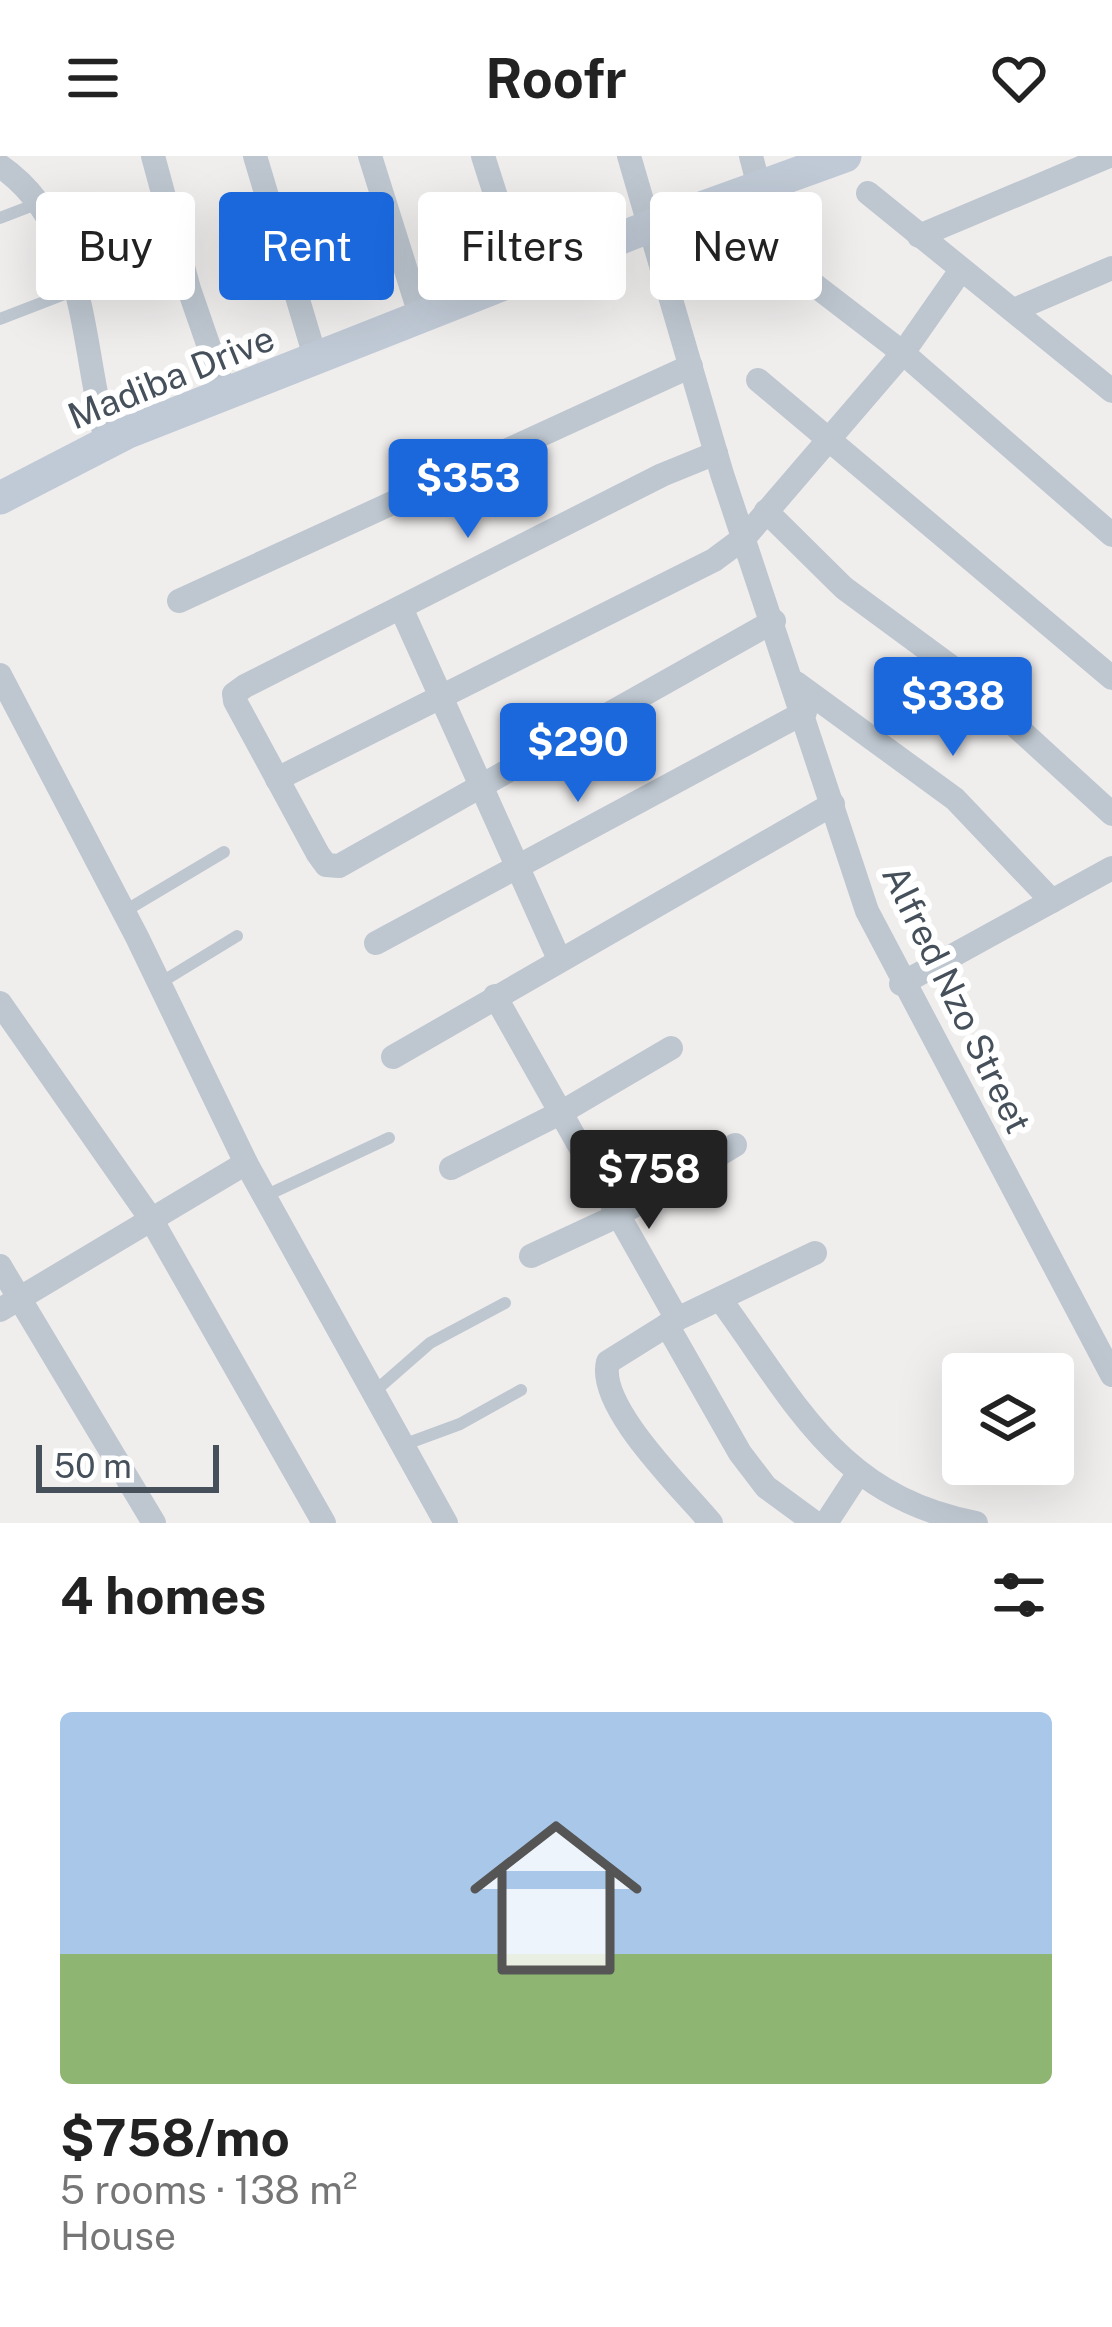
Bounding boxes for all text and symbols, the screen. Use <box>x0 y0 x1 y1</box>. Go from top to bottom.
icon: menu <box>60 45 126 111</box>
icon: heart <box>986 45 1052 111</box>
text: Roofr <box>485 47 627 110</box>
chip: Buy <box>36 192 195 300</box>
chip: Rent <box>219 192 394 300</box>
chip: Filters <box>418 192 626 300</box>
chip: New <box>650 192 822 300</box>
street label: Madiba Drive <box>62 317 280 437</box>
pin: $353 <box>397 439 539 541</box>
text: $353 <box>416 455 520 501</box>
pin: $338 <box>882 657 1024 759</box>
text: $338 <box>901 673 1005 719</box>
pin: $290 <box>507 703 649 805</box>
text: $290 <box>527 719 629 765</box>
street label: Alfred Nzo Street <box>874 858 1040 1140</box>
pin: $758 <box>578 1130 720 1232</box>
text: $758 <box>597 1146 701 1192</box>
map controls <box>942 1353 1074 1485</box>
button: layers <box>942 1353 1074 1485</box>
scale bar <box>36 1439 219 1492</box>
text: 50 m <box>54 1447 132 1485</box>
icon: filters <box>986 1562 1052 1628</box>
text: 4 homes <box>60 1566 266 1625</box>
icon: home <box>448 1790 664 2006</box>
text: $758/mo <box>60 2108 290 2167</box>
text: 5 rooms · 138 m² <box>60 2167 357 2213</box>
text: House <box>60 2213 176 2259</box>

